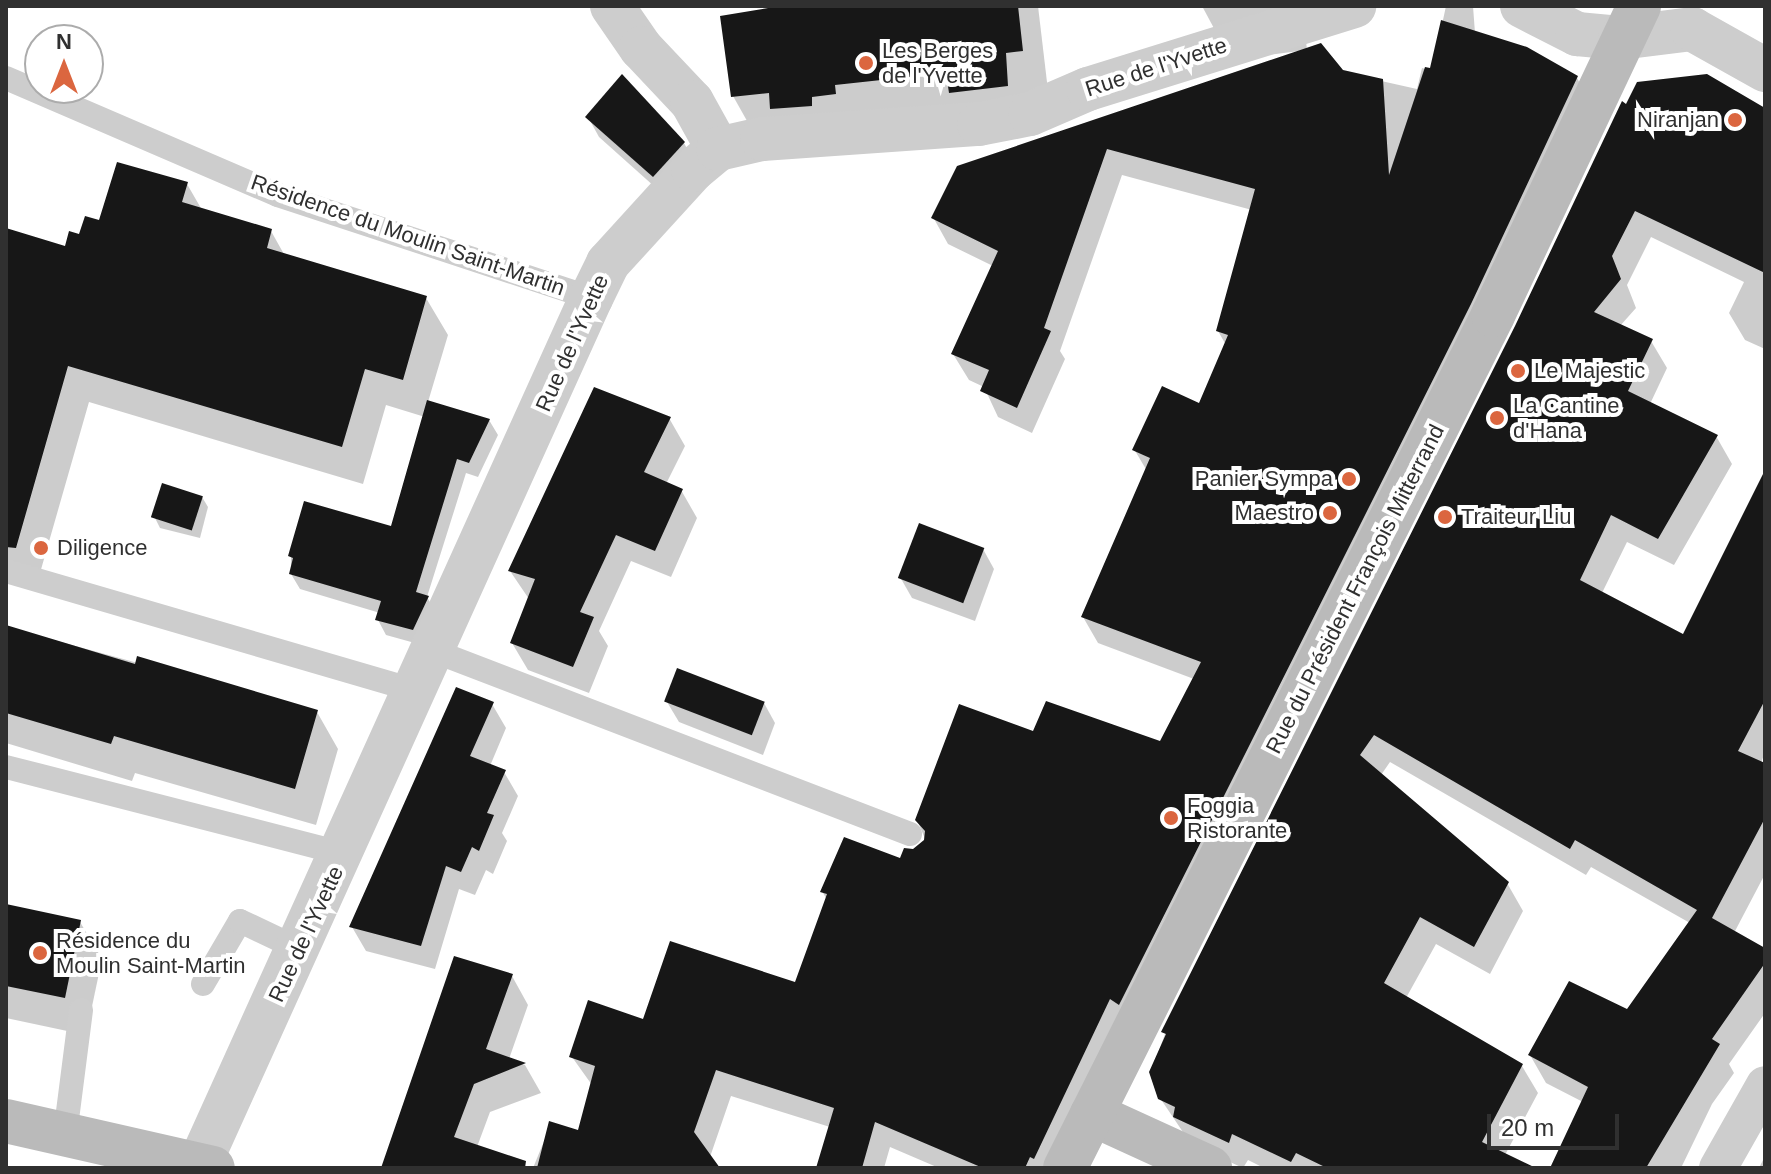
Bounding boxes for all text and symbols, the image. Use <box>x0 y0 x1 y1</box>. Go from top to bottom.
north arrow <box>24 24 104 104</box>
text: N <box>56 29 72 54</box>
street label: Rue de l'Yvette <box>1082 32 1230 102</box>
place label: Les Berges de l'Yvette <box>882 37 993 88</box>
marker: Les Berges de l'Yvette <box>857 54 875 72</box>
place label: Niranjan <box>1637 107 1719 133</box>
marker: Niranjan <box>1726 111 1744 129</box>
street label: Résidence du Moulin Saint-Martin <box>248 169 568 301</box>
street label: Rue de l'Yvette <box>530 270 614 416</box>
place label: Le Majestic <box>1534 358 1645 384</box>
marker: Le Majestic <box>1509 362 1527 380</box>
place label: La Cantine d'Hana <box>1513 392 1619 444</box>
marker: La Cantine d'Hana <box>1488 409 1506 427</box>
street label: Rue du Président François Mitterrand <box>1260 420 1450 758</box>
place label: Panier Sympa <box>1195 466 1333 492</box>
marker: Panier Sympa <box>1340 470 1358 488</box>
place label: Maestro <box>1235 500 1314 526</box>
marker: Maestro <box>1321 504 1339 522</box>
place label: Traiteur Liu <box>1461 504 1571 530</box>
marker: Traiteur Liu <box>1436 508 1454 526</box>
place label: Diligence <box>57 535 147 561</box>
marker: Diligence <box>32 539 50 557</box>
place label: Foggia Ristorante <box>1187 792 1287 844</box>
marker: Foggia Ristorante <box>1162 809 1180 827</box>
street label: Rue de l'Yvette <box>263 862 349 1006</box>
place label: Résidence du Moulin Saint-Martin <box>56 927 246 978</box>
marker: Résidence du Moulin Saint-Martin <box>31 944 49 962</box>
scale bar <box>1491 1098 1623 1148</box>
text: 20 m <box>1501 1114 1554 1141</box>

